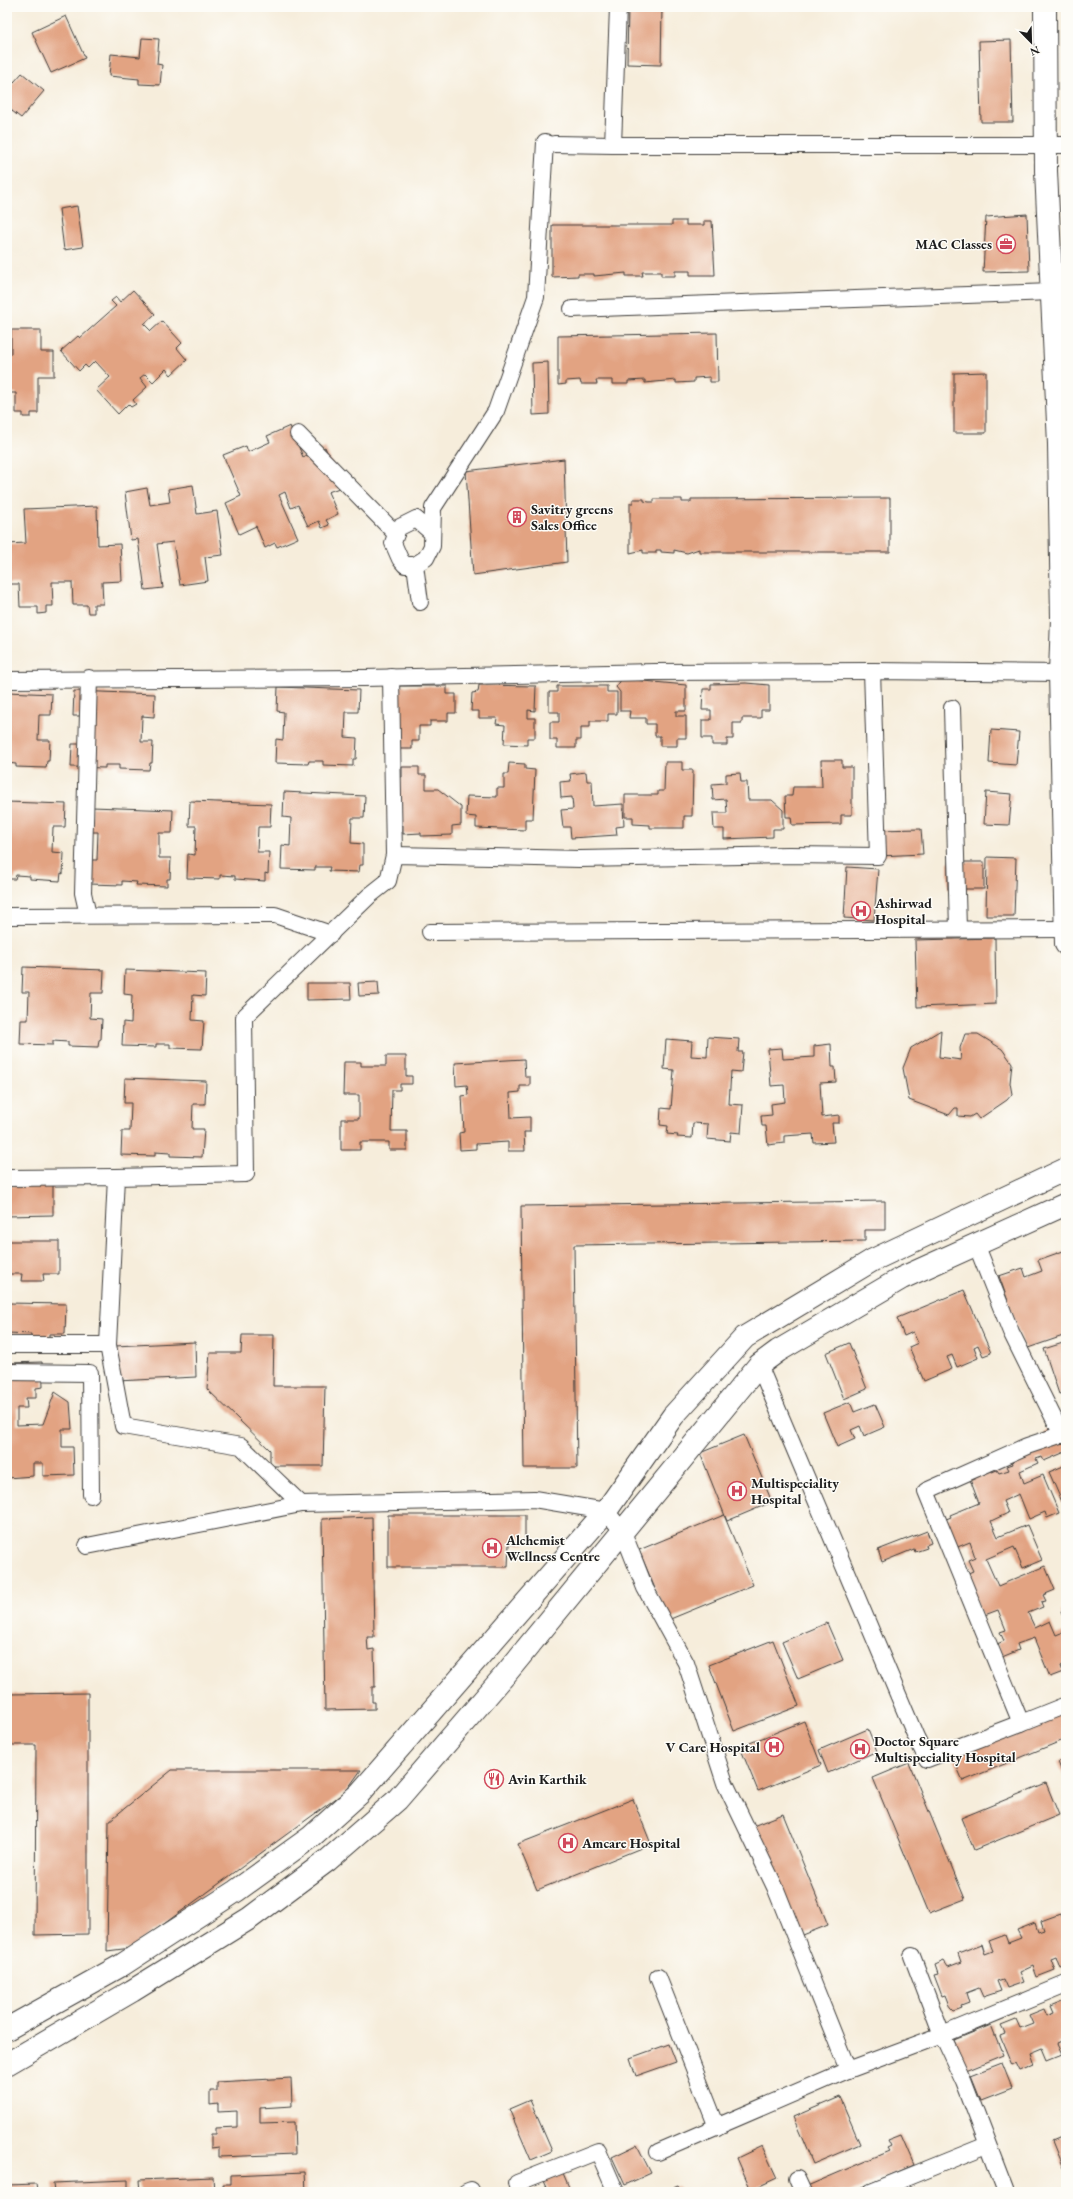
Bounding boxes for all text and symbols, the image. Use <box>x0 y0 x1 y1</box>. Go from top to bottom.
north arrow <box>1011 22 1051 62</box>
text: N <box>1028 43 1042 59</box>
office icon: MAC Classes <box>995 233 1017 255</box>
place label: MAC Classes <box>915 235 992 253</box>
place label: Savitry greens Sales Office <box>531 500 613 534</box>
building icon: Savitry greens Sales Office <box>506 506 528 528</box>
place label: Ashirwad Hospital <box>874 894 932 928</box>
hospital icon: Ashirwad Hospital <box>850 900 872 922</box>
place label: Multispeciality Hospital <box>751 1474 839 1508</box>
hospital icon: Multispeciality Hospital <box>726 1480 748 1502</box>
place label: Alchemist Wellness Centre <box>505 1531 600 1565</box>
hospital icon: Alchemist Wellness Centre <box>481 1537 503 1559</box>
place label: Doctor Square Multispeciality Hospital <box>874 1732 1016 1766</box>
hospital icon: V Care Hospital <box>763 1736 785 1758</box>
place label: V Care Hospital <box>666 1738 760 1756</box>
hospital icon: Doctor Square Multispeciality Hospital <box>849 1738 871 1760</box>
restaurant icon: Avin Karthik <box>483 1768 505 1790</box>
place label: Avin Karthik <box>507 1770 587 1788</box>
hospital icon: Amcare Hospital <box>557 1832 579 1854</box>
place label: Amcare Hospital <box>581 1834 680 1852</box>

